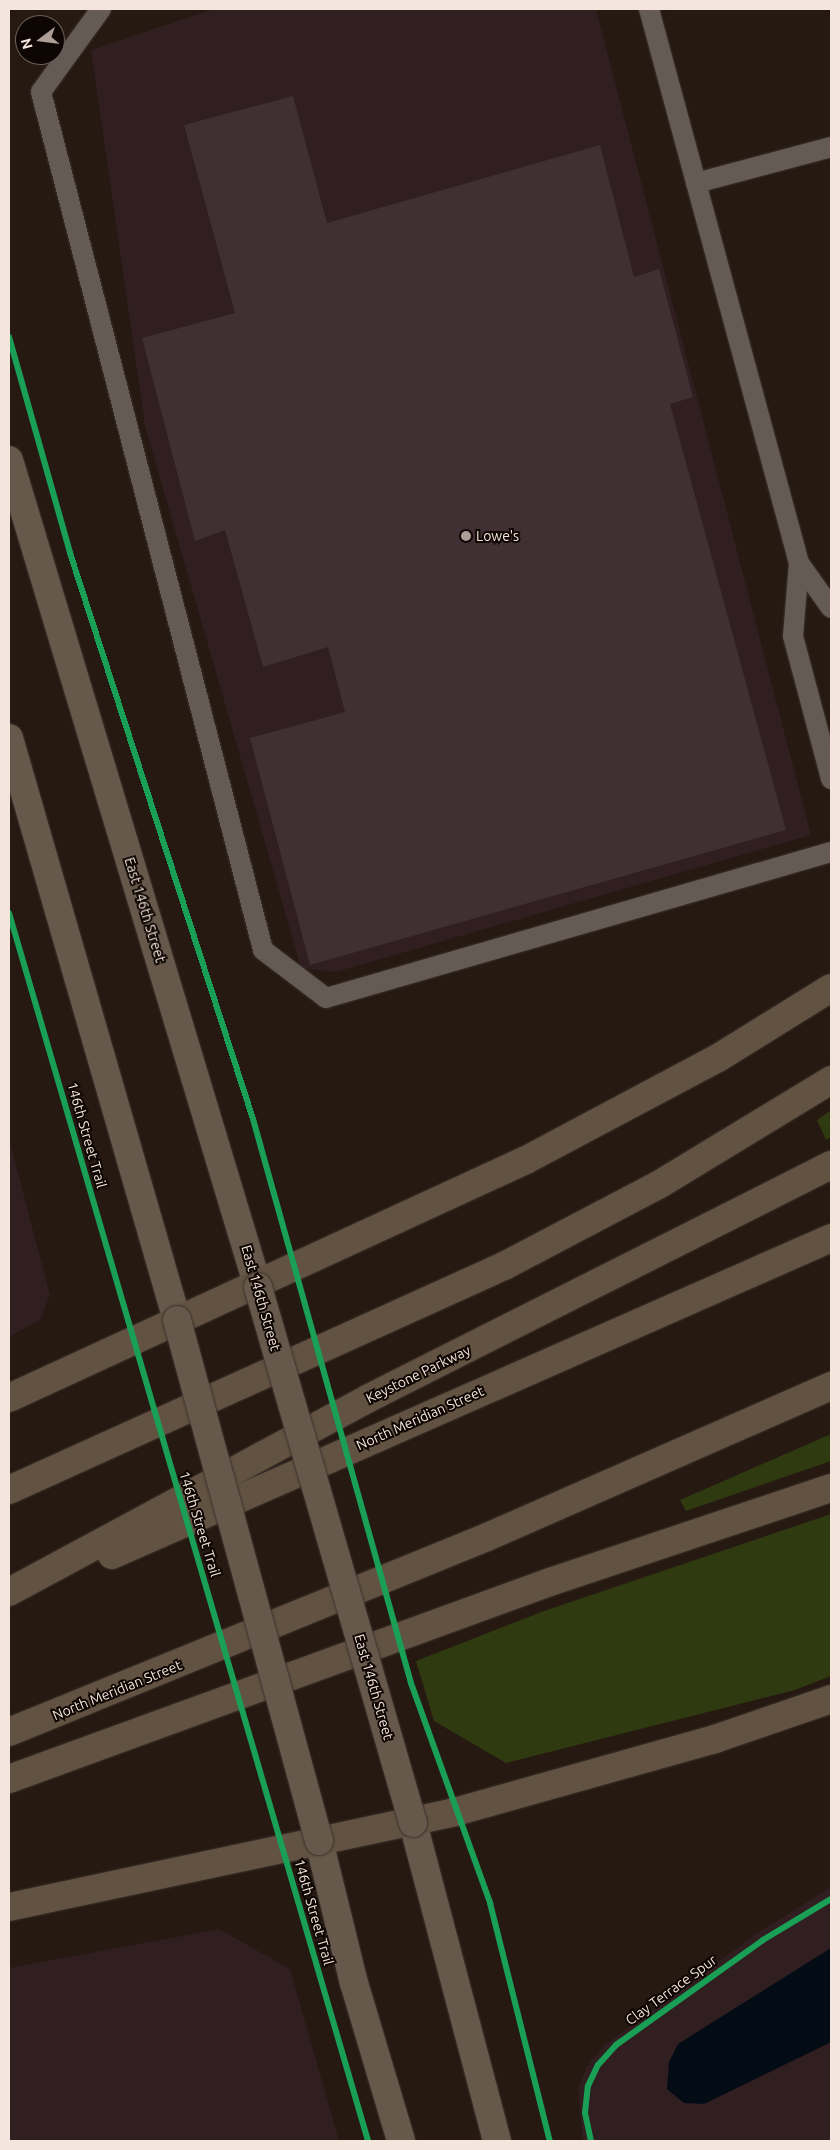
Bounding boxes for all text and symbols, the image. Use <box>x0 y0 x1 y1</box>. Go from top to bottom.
north arrow <box>15 15 65 65</box>
text: N <box>17 37 36 51</box>
place label: Lowe's <box>476 528 519 544</box>
marker: Lowe's <box>460 530 472 542</box>
street label: East 146th Street <box>121 855 169 965</box>
street label: 146th Street Trail <box>64 1080 110 1190</box>
street label: East 146th Street <box>238 1243 284 1353</box>
street label: Keystone Parkway <box>363 1341 473 1407</box>
street label: North Meridian Street <box>354 1382 486 1454</box>
street label: 146th Street Trail <box>176 1469 224 1579</box>
street label: East 146th Street <box>351 1632 397 1742</box>
street label: North Meridian Street <box>50 1656 184 1724</box>
street label: 146th Street Trail <box>291 1857 337 1967</box>
street label: Clay Terrace Spur <box>622 1951 720 2029</box>

